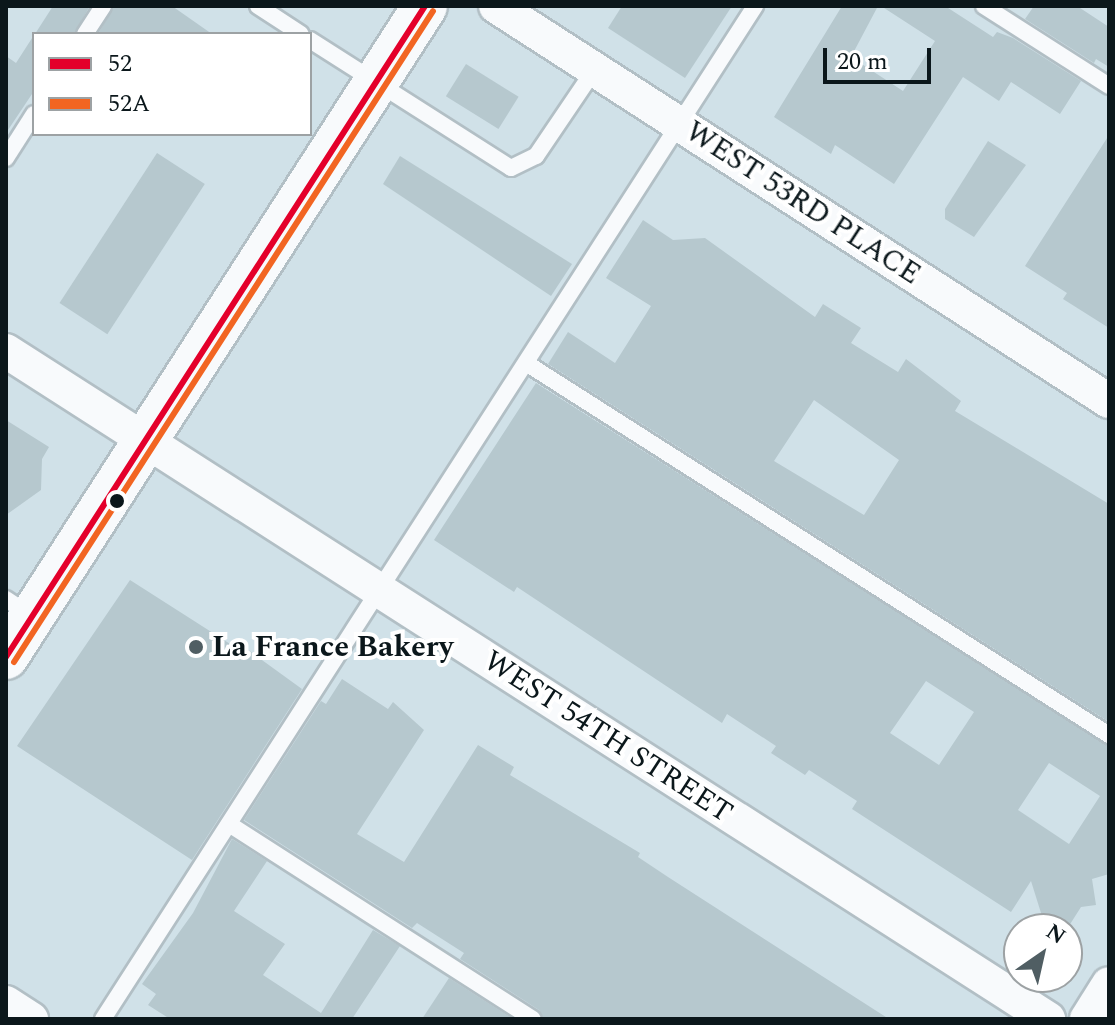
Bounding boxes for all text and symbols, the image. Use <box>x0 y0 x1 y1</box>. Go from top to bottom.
legend <box>32 32 312 136</box>
scale bar <box>827 32 935 82</box>
text: 20 m <box>837 44 888 80</box>
text: 52 <box>108 46 132 82</box>
text: 52A <box>108 86 150 122</box>
street label: WEST 53RD PLACE <box>678 113 928 293</box>
unlabelled marker <box>109 493 125 509</box>
place label: La France Bakery <box>212 629 453 665</box>
marker: La France Bakery <box>187 638 205 656</box>
street label: WEST 54TH STREET <box>477 643 739 831</box>
north arrow <box>1003 913 1083 993</box>
text: N <box>1039 916 1072 953</box>

